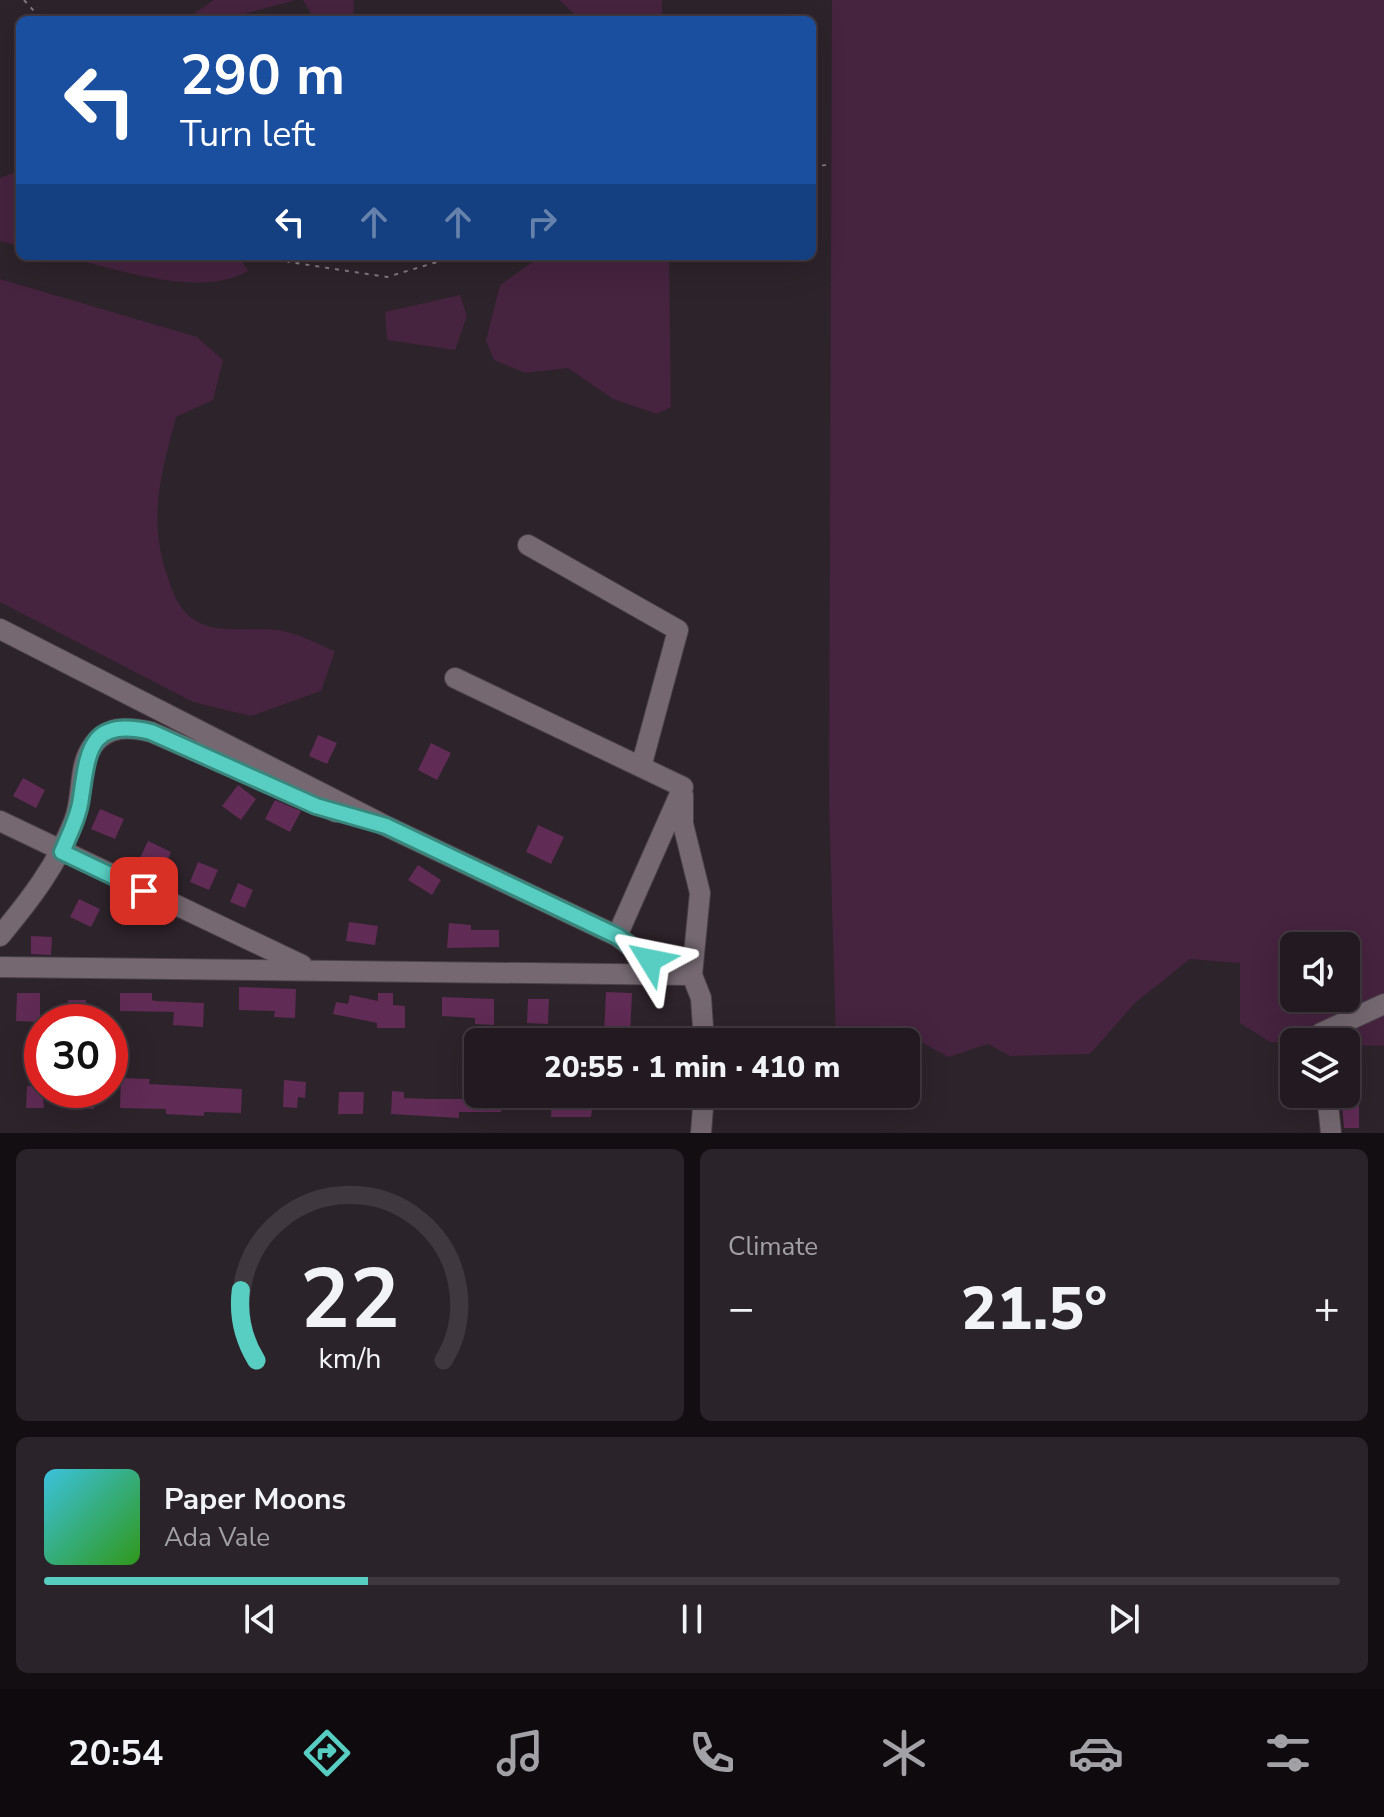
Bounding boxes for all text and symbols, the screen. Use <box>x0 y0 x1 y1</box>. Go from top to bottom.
text: 290 m <box>180 37 345 114</box>
icon: left <box>48 48 152 152</box>
text: Turn left <box>180 110 315 159</box>
icon: left <box>268 200 312 244</box>
icon: ahead <box>352 200 396 244</box>
icon: ahead <box>436 200 480 244</box>
icon: right <box>520 200 564 244</box>
pin <box>110 857 178 925</box>
icon: arrive <box>122 869 166 913</box>
position arrow <box>608 918 692 1002</box>
map controls <box>1280 932 1360 1108</box>
button: sound <box>1280 932 1360 1012</box>
speed limit sign: 30 <box>24 1004 128 1108</box>
button: layers <box>1280 1028 1360 1108</box>
text: 20:55 · 1 min · 410 m <box>544 1047 840 1088</box>
text: Climate <box>728 1229 818 1264</box>
text: 22 <box>300 1243 400 1356</box>
text: 21.5° <box>961 1268 1107 1350</box>
text: − <box>728 1279 754 1339</box>
text: + <box>1314 1279 1340 1339</box>
text: km/h <box>319 1339 381 1378</box>
text: Paper Moons <box>164 1479 346 1520</box>
text: Ada Vale <box>164 1520 270 1555</box>
icon: previous <box>238 1597 282 1641</box>
icon: pause <box>670 1597 714 1641</box>
icon: next <box>1102 1597 1146 1641</box>
icon: directions <box>299 1725 355 1781</box>
icon: music <box>492 1725 548 1781</box>
icon: phone <box>684 1725 740 1781</box>
icon: climate <box>876 1725 932 1781</box>
icon: car <box>1068 1725 1124 1781</box>
icon: filters <box>1260 1725 1316 1781</box>
text: 20:54 <box>68 1729 163 1778</box>

